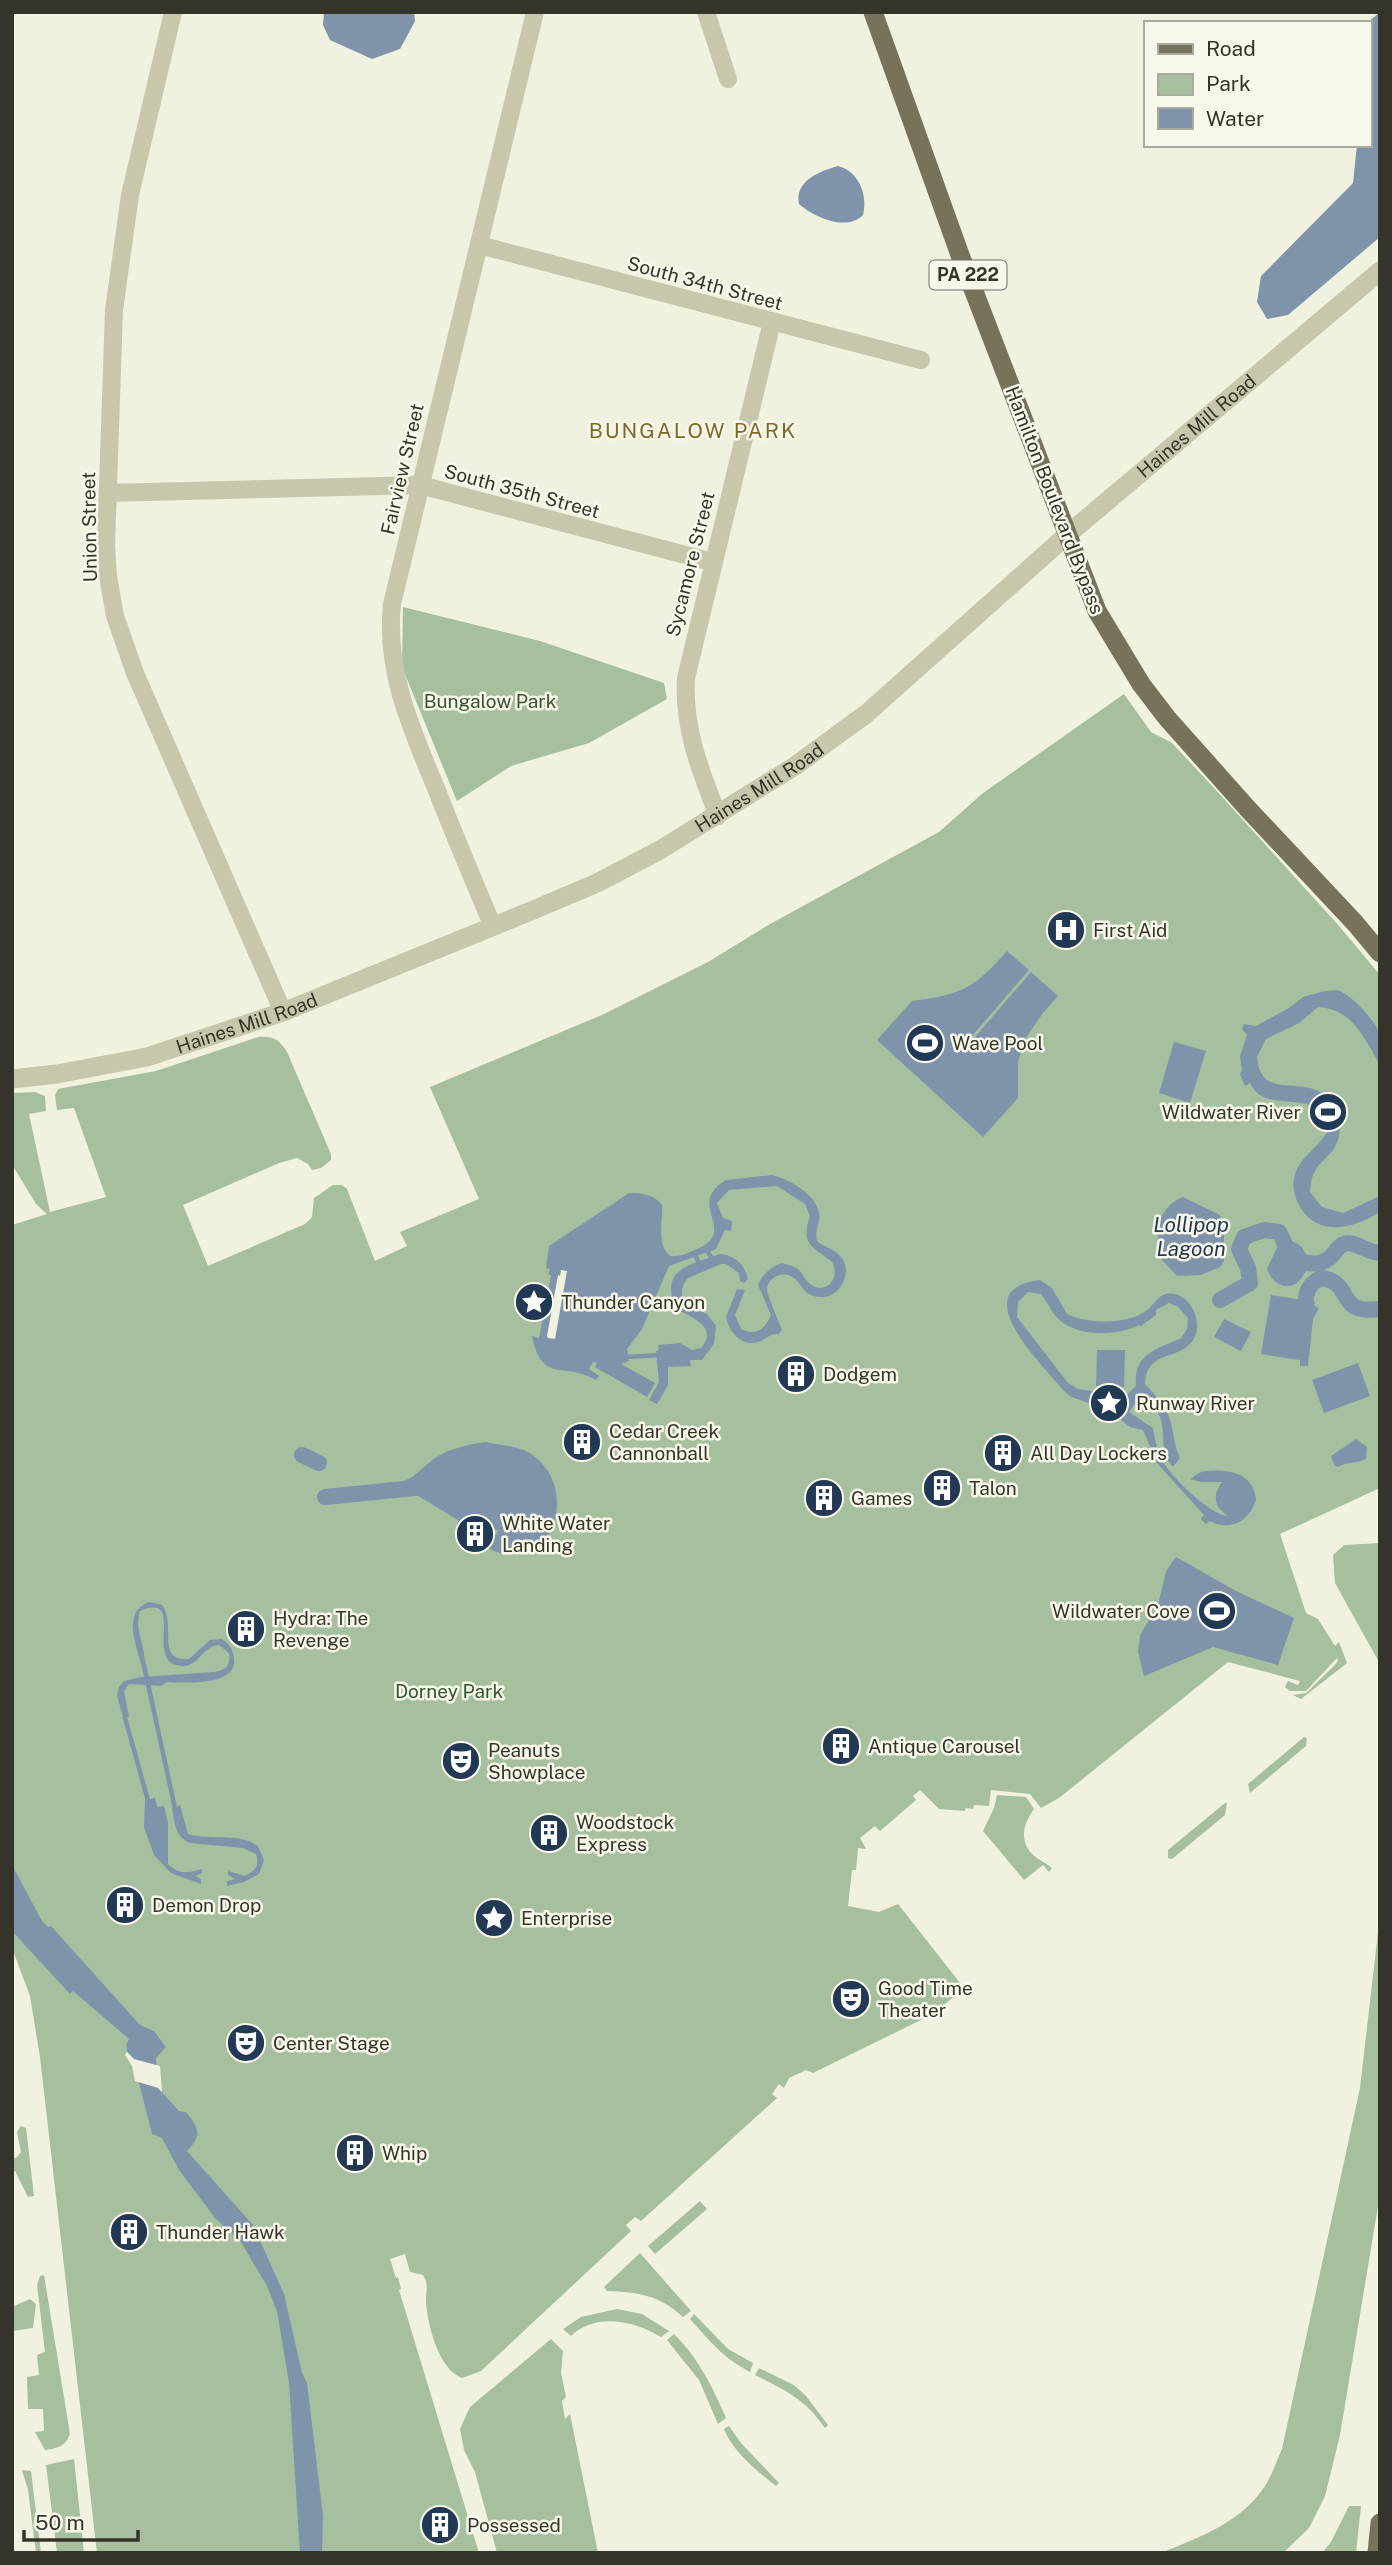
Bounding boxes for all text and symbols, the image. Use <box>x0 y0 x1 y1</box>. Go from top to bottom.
legend <box>1144 21 1371 147</box>
text: Road <box>1206 36 1256 61</box>
text: Park <box>1206 71 1251 96</box>
text: Water <box>1206 106 1264 131</box>
street label: South 34th Street <box>625 252 785 314</box>
road number: PA 222 <box>930 260 1006 290</box>
street label: Haines Mill Road <box>1133 370 1260 482</box>
street label: Hamilton Boulevard Bypass <box>1001 383 1109 617</box>
street label: Fairview Street <box>376 401 428 537</box>
district label: BUNGALOW PARK <box>589 418 797 443</box>
street label: South 35th Street <box>442 460 602 522</box>
street label: Union Street <box>77 471 101 583</box>
street label: Sycamore Street <box>661 489 719 639</box>
park label: Bungalow Park <box>424 690 557 712</box>
street label: Haines Mill Road <box>691 738 828 837</box>
hospital icon: First Aid <box>1045 909 1087 951</box>
place label: First Aid <box>1093 919 1167 941</box>
street label: Haines Mill Road <box>173 988 321 1058</box>
sports icon: Wave Pool <box>904 1022 946 1064</box>
place label: Wave Pool <box>952 1032 1043 1054</box>
sports icon: Wildwater River <box>1307 1091 1349 1133</box>
place label: Wildwater River <box>1162 1101 1301 1123</box>
water label: Lollipop Lagoon <box>1153 1212 1229 1261</box>
place icon: Thunder Canyon <box>513 1281 555 1323</box>
place label: Thunder Canyon <box>561 1291 705 1313</box>
building icon: Dodgem <box>775 1353 817 1395</box>
place label: Dodgem <box>823 1363 897 1385</box>
place icon: Runway River <box>1088 1382 1130 1424</box>
place label: Runway River <box>1136 1392 1255 1414</box>
place label: Cedar Creek Cannonball <box>609 1420 720 1464</box>
building icon: Cedar Creek Cannonball <box>561 1421 603 1463</box>
building icon: All Day Lockers <box>982 1432 1024 1474</box>
place label: All Day Lockers <box>1030 1442 1167 1464</box>
building icon: Talon <box>921 1467 963 1509</box>
building icon: Games <box>803 1477 845 1519</box>
place label: Talon <box>969 1477 1017 1499</box>
place label: Games <box>851 1487 912 1509</box>
place label: White Water Landing <box>502 1512 610 1556</box>
building icon: White Water Landing <box>454 1513 496 1555</box>
sports icon: Wildwater Cove <box>1196 1590 1238 1632</box>
place label: Wildwater Cove <box>1052 1600 1190 1622</box>
place label: Hydra: The Revenge <box>273 1607 368 1651</box>
building icon: Hydra: The Revenge <box>225 1608 267 1650</box>
park label: Dorney Park <box>395 1680 503 1702</box>
building icon: Antique Carousel <box>820 1725 862 1767</box>
place label: Antique Carousel <box>868 1735 1020 1757</box>
place label: Peanuts Showplace <box>488 1739 586 1783</box>
theatre icon: Peanuts Showplace <box>440 1740 482 1782</box>
place label: Woodstock Express <box>576 1811 675 1855</box>
building icon: Woodstock Express <box>528 1812 570 1854</box>
building icon: Demon Drop <box>104 1884 146 1926</box>
place label: Demon Drop <box>152 1894 261 1916</box>
place icon: Enterprise <box>473 1897 515 1939</box>
place label: Enterprise <box>521 1907 612 1929</box>
place label: Good Time Theater <box>878 1977 973 2021</box>
theatre icon: Good Time Theater <box>830 1978 872 2020</box>
theatre icon: Center Stage <box>225 2022 267 2064</box>
place label: Center Stage <box>273 2032 390 2054</box>
building icon: Whip <box>334 2132 376 2174</box>
place label: Whip <box>382 2142 427 2164</box>
building icon: Thunder Hawk <box>108 2211 150 2253</box>
place label: Thunder Hawk <box>156 2221 285 2243</box>
scale bar <box>24 2498 138 2542</box>
building icon: Possessed <box>419 2504 461 2546</box>
text: 50 m <box>35 2510 85 2535</box>
place label: Possessed <box>467 2514 561 2536</box>

